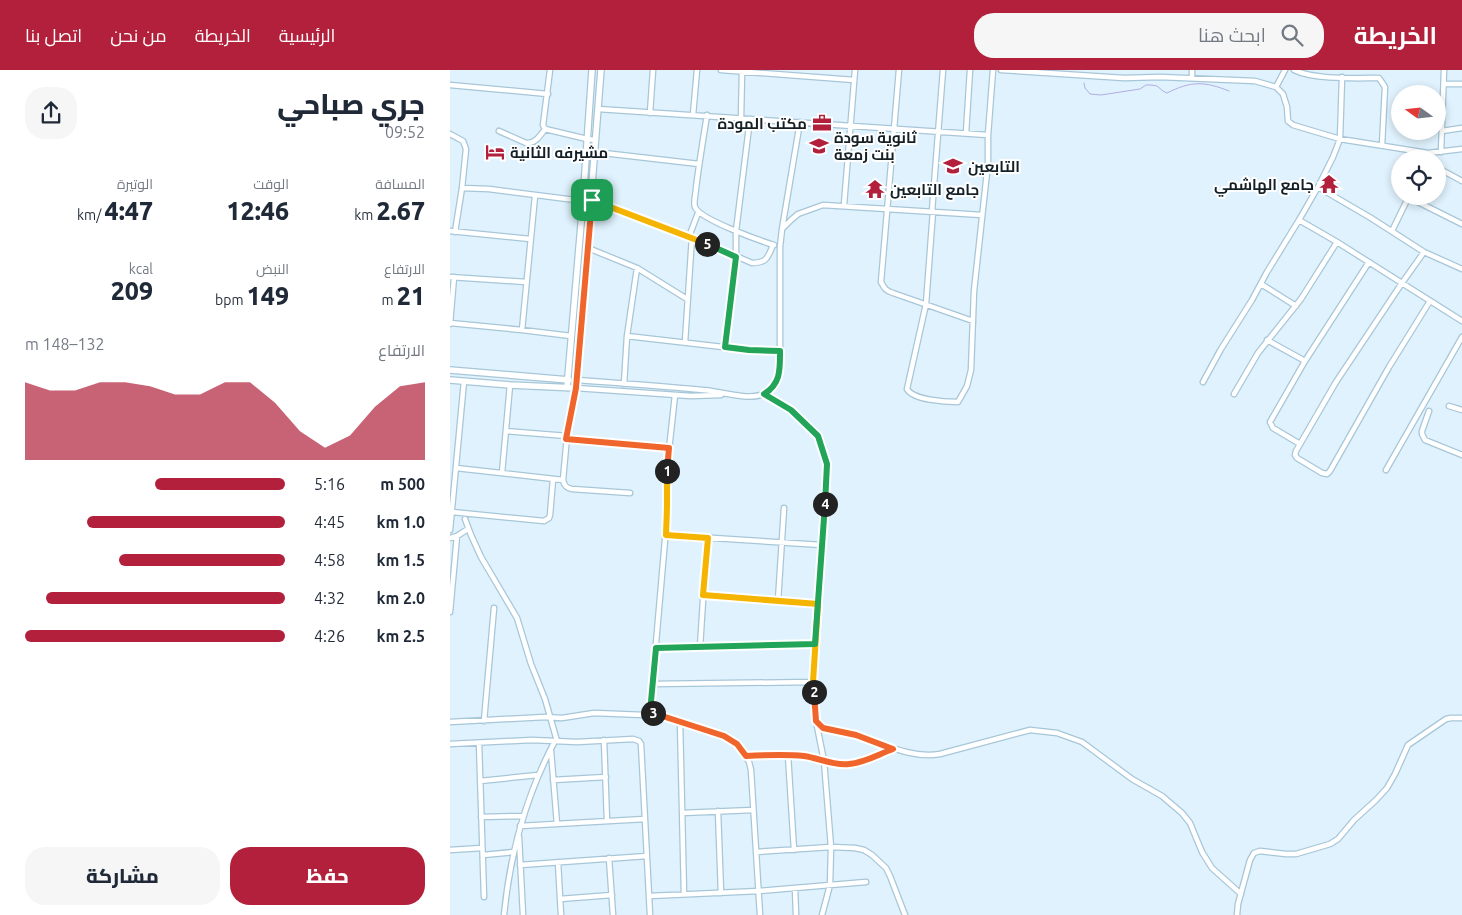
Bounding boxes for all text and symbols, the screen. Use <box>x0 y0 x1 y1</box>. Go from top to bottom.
search box <box>974 13 1324 58</box>
icon: search <box>1278 21 1306 49</box>
text: الخريطة <box>1354 22 1437 49</box>
text: ابحث هنا <box>1198 24 1266 46</box>
text: اتصل بنا <box>25 25 82 45</box>
text: من نحن <box>110 25 167 45</box>
text: الخريطة <box>195 25 251 45</box>
text: الرئيسية <box>279 25 335 45</box>
north arrow <box>1391 85 1446 140</box>
map controls <box>1391 85 1446 205</box>
button: share <box>25 87 77 139</box>
text: جري صباحي <box>277 88 425 119</box>
office icon: مكتب المودة <box>811 112 833 134</box>
place label: مكتب المودة <box>718 115 807 133</box>
text: 09:52 <box>385 123 425 141</box>
place label: ثانوية سودة بنت زمعة <box>834 129 917 163</box>
school or university icon: ثانوية سودة بنت زمعة <box>808 135 830 157</box>
hotel icon: مشيرفه الثانية <box>484 141 506 163</box>
place label: مشيرفه الثانية <box>510 144 608 162</box>
button: locate <box>1391 150 1446 205</box>
school or university icon: التابعين <box>942 155 964 177</box>
place label: التابعين <box>968 158 1020 176</box>
temple icon: جامع الهاشمي <box>1318 173 1340 195</box>
text: الوتيرة <box>117 176 153 192</box>
text: الوقت <box>253 176 289 192</box>
text: المسافة <box>375 176 425 192</box>
place label: جامع الهاشمي <box>1214 176 1314 197</box>
temple icon: جامع التابعين <box>864 178 886 200</box>
pin <box>571 179 613 221</box>
place label: جامع التابعين <box>890 181 979 200</box>
icon: arrive <box>578 186 606 214</box>
text: 4:47 <box>105 197 153 225</box>
text: 12:46 <box>226 197 289 225</box>
text: 2.67 <box>377 197 425 225</box>
text: /km <box>77 207 105 223</box>
text: km <box>354 207 377 223</box>
pin: 5 <box>694 232 720 256</box>
text: 5 <box>704 236 711 252</box>
text: kcal <box>129 261 153 277</box>
text: النبض <box>256 261 289 277</box>
text: الارتفاع <box>384 261 425 277</box>
text: 209 <box>111 277 153 305</box>
text: 149 <box>247 282 289 310</box>
text: 21 <box>397 282 425 310</box>
text: bpm <box>215 292 247 308</box>
text: m <box>381 292 397 308</box>
text: 132–148 m <box>25 335 105 353</box>
text: الارتفاع <box>378 341 425 359</box>
pin: 1 <box>654 458 680 484</box>
text: 1 <box>664 463 671 479</box>
text: 5:16 <box>314 475 345 493</box>
text: 500 m <box>380 475 425 493</box>
pin: 4 <box>812 492 838 516</box>
text: 4 <box>822 496 829 512</box>
text: 4:45 <box>314 513 345 531</box>
text: 1.0 km <box>376 513 425 531</box>
text: 4:58 <box>314 551 345 569</box>
text: 1.5 km <box>376 551 425 569</box>
text: 4:32 <box>314 589 345 607</box>
text: 2.0 km <box>376 589 425 607</box>
text: 4:26 <box>314 627 345 645</box>
text: 2.5 km <box>376 627 425 645</box>
pin: 2 <box>802 680 826 704</box>
text: 2 <box>811 684 818 700</box>
pin: 3 <box>640 700 666 726</box>
text: 3 <box>650 705 657 721</box>
button: مشاركة <box>25 847 220 905</box>
button: حفظ <box>230 847 425 905</box>

